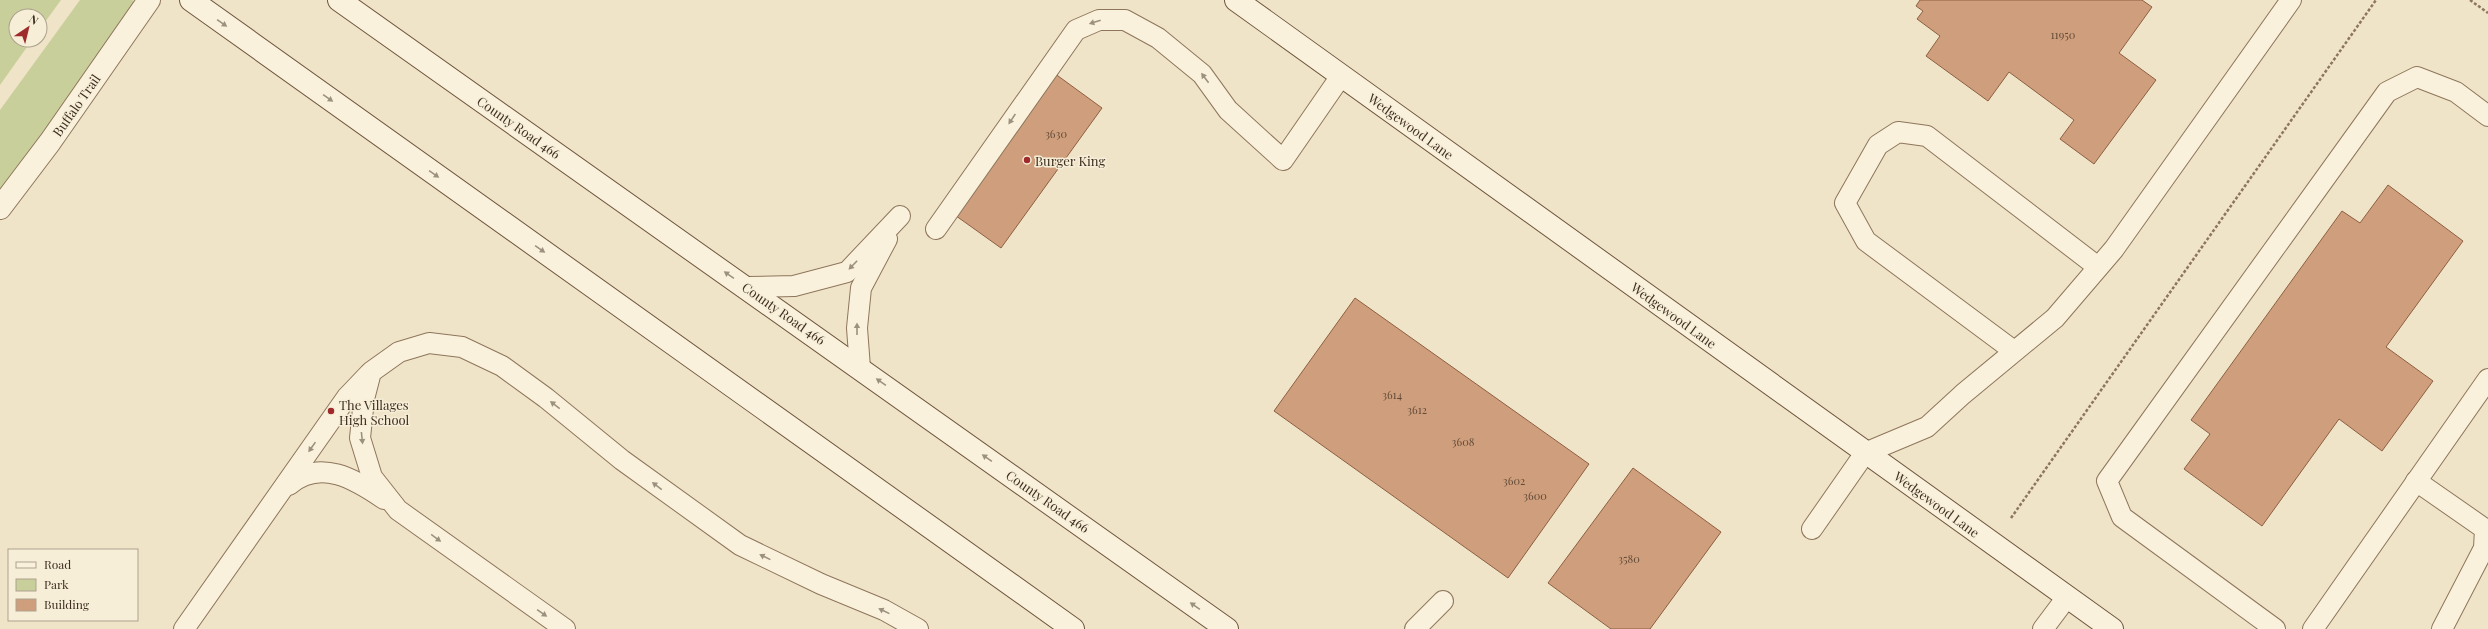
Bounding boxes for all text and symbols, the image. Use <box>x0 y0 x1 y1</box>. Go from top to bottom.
north arrow <box>8 8 48 48</box>
text: N <box>26 11 42 28</box>
one-way arrow <box>217 19 228 27</box>
one-way arrow <box>1089 20 1101 26</box>
house number: 11950 <box>2051 27 2076 42</box>
street label: Buffalo Trail <box>48 70 104 139</box>
one-way arrow <box>1201 73 1210 84</box>
street label: Wedgewood Lane <box>1364 89 1457 163</box>
street label: County Road 466 <box>474 92 564 162</box>
one-way arrow <box>323 94 334 102</box>
one-way arrow <box>1008 113 1016 124</box>
house number: 3630 <box>1045 126 1067 141</box>
place label: Burger King <box>1035 152 1105 169</box>
marker: Burger King <box>1022 155 1032 165</box>
one-way arrow <box>429 169 439 177</box>
one-way arrow <box>535 245 545 253</box>
one-way arrow <box>848 260 858 270</box>
one-way arrow <box>724 270 735 279</box>
street label: County Road 466 <box>739 278 829 348</box>
street label: Wedgewood Lane <box>1627 278 1720 352</box>
one-way arrow <box>854 322 860 335</box>
one-way arrow <box>875 378 886 386</box>
house number: 3614 <box>1382 387 1403 402</box>
place label: The Villages High School <box>339 396 409 428</box>
one-way arrow <box>550 401 561 409</box>
house number: 3612 <box>1407 402 1427 417</box>
marker: The Villages High School <box>326 406 336 416</box>
one-way arrow <box>358 432 365 444</box>
house number: 3608 <box>1452 434 1475 449</box>
one-way arrow <box>308 441 316 452</box>
one-way arrow <box>981 454 992 462</box>
street label: County Road 466 <box>1003 466 1093 536</box>
street label: Wedgewood Lane <box>1890 467 1983 541</box>
house number: 3602 <box>1503 473 1525 488</box>
one-way arrow <box>652 482 662 490</box>
house number: 3600 <box>1523 488 1547 503</box>
one-way arrow <box>431 534 442 542</box>
legend <box>8 549 138 621</box>
house number: 3580 <box>1618 551 1640 566</box>
one-way arrow <box>760 554 771 560</box>
text: Road <box>44 556 71 572</box>
text: Park <box>44 576 69 592</box>
text: Building <box>44 596 90 612</box>
one-way arrow <box>1190 602 1200 610</box>
one-way arrow <box>878 608 889 614</box>
one-way arrow <box>537 609 548 617</box>

